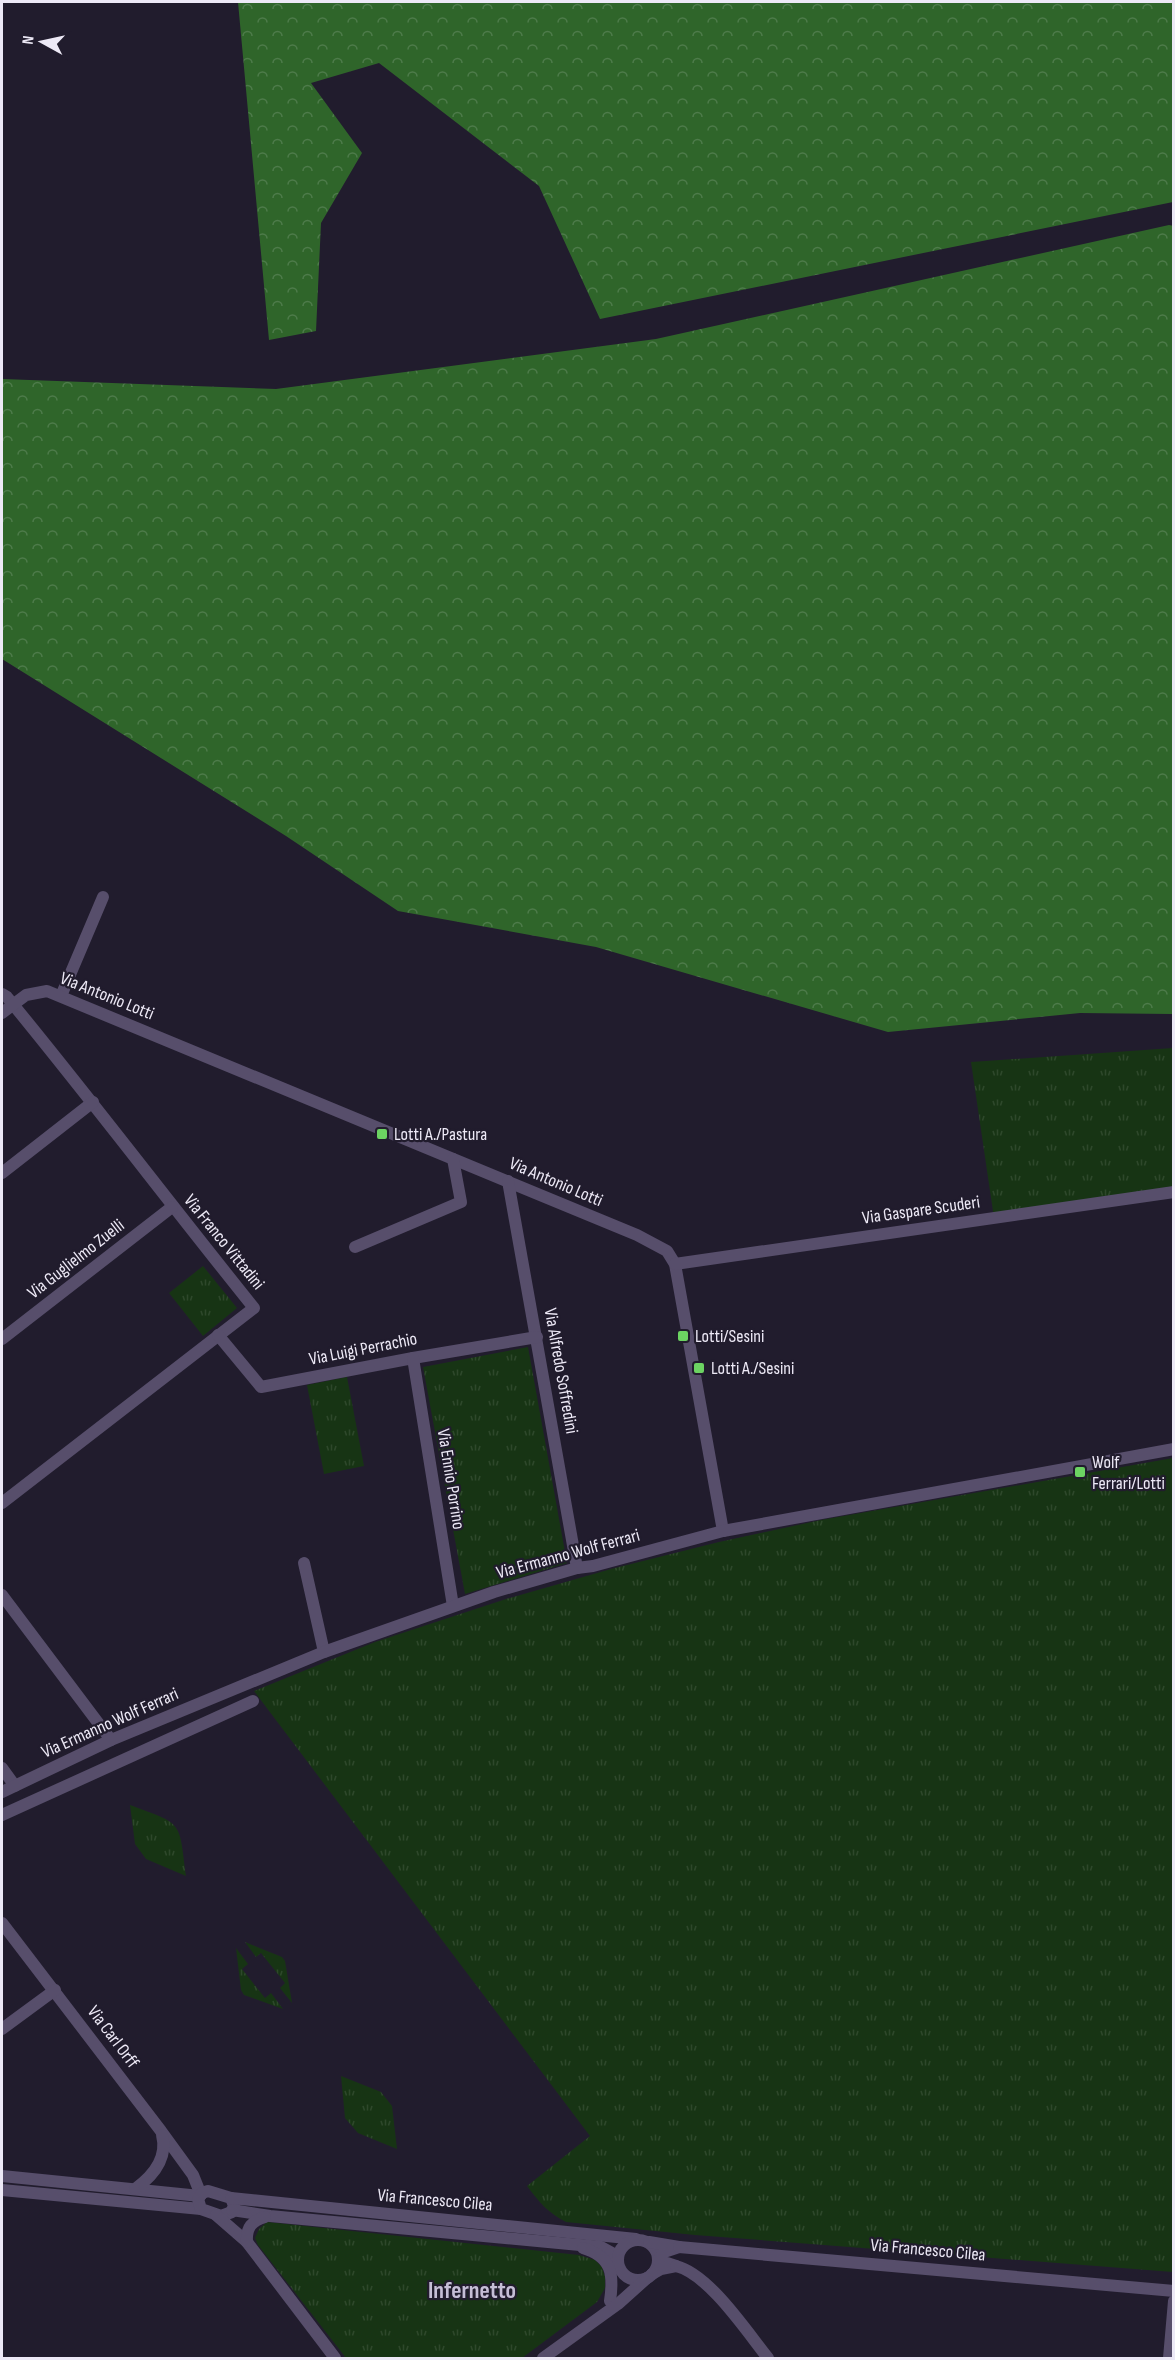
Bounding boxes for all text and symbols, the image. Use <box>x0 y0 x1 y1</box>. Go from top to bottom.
north arrow <box>12 12 72 72</box>
text: N <box>19 35 39 46</box>
street label: Via Antonio Lotti <box>57 968 157 1024</box>
place label: Lotti A./Pastura <box>394 1124 487 1145</box>
marker: Lotti A./Pastura <box>375 1127 389 1141</box>
street label: Via Antonio Lotti <box>506 1153 606 1211</box>
street label: Via Franco Vittadini <box>179 1190 269 1294</box>
street label: Via Gaspare Scuderi <box>861 1191 981 1229</box>
street label: Via Guglielmo Zuelli <box>23 1215 129 1303</box>
street label: Via Alfredo Soffredini <box>540 1307 582 1435</box>
place label: Lotti/Sesini <box>695 1326 764 1347</box>
street label: Via Luigi Perrachio <box>307 1328 419 1370</box>
marker: Lotti/Sesini <box>676 1329 690 1343</box>
place label: Lotti A./Sesini <box>711 1358 794 1379</box>
marker: Lotti A./Sesini <box>692 1361 706 1375</box>
street label: Via Ennio Porrino <box>433 1427 469 1531</box>
place label: Wolf Ferrari/Lotti <box>1092 1452 1165 1494</box>
marker: Wolf Ferrari/Lotti <box>1073 1465 1087 1479</box>
street label: Via Ermanno Wolf Ferrari <box>494 1525 642 1583</box>
street label: Via Ermanno Wolf Ferrari <box>38 1683 182 1763</box>
street label: Via Carl Orff <box>83 2002 144 2073</box>
street label: Via Francesco Cilea <box>377 2185 493 2215</box>
street label: Via Francesco Cilea <box>870 2235 986 2265</box>
district label: Infernetto <box>428 2276 516 2305</box>

